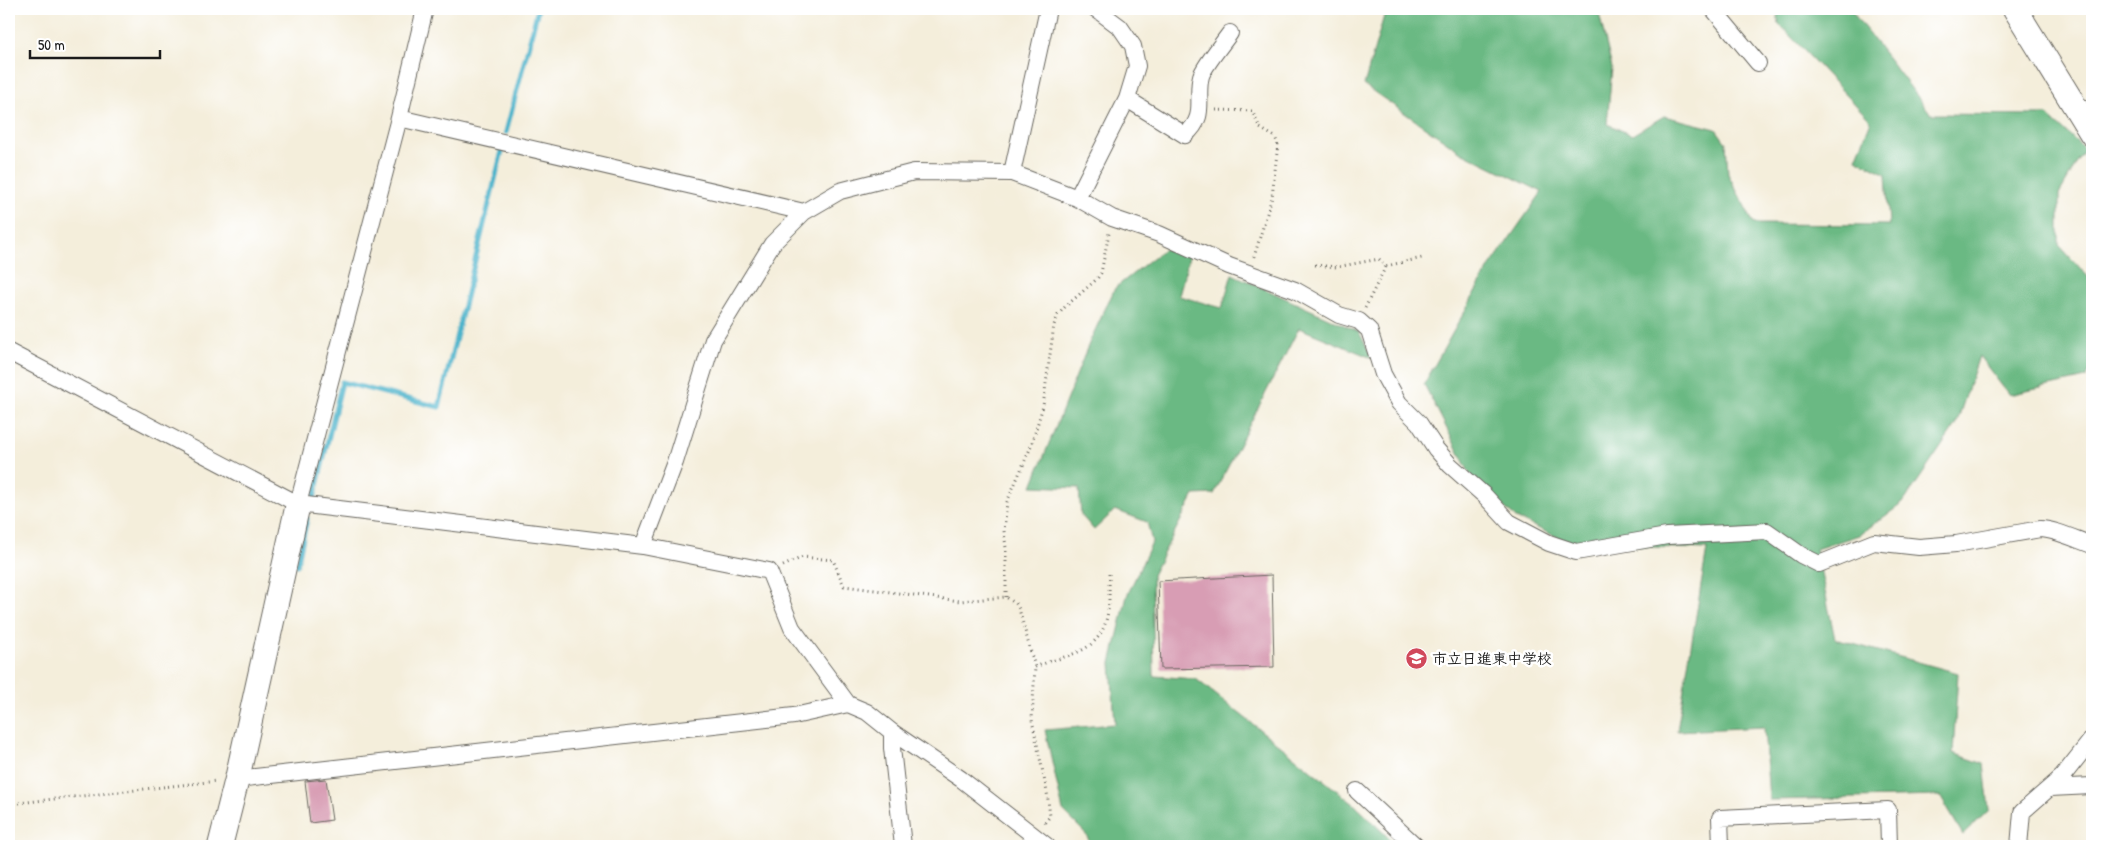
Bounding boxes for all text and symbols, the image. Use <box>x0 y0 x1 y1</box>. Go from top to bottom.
scale bar <box>30 28 160 60</box>
text: 50 m <box>38 34 65 55</box>
school or university icon: 市立日進東中学校 <box>1404 647 1428 671</box>
place label: 市立日進東中学校 <box>1432 648 1552 669</box>

